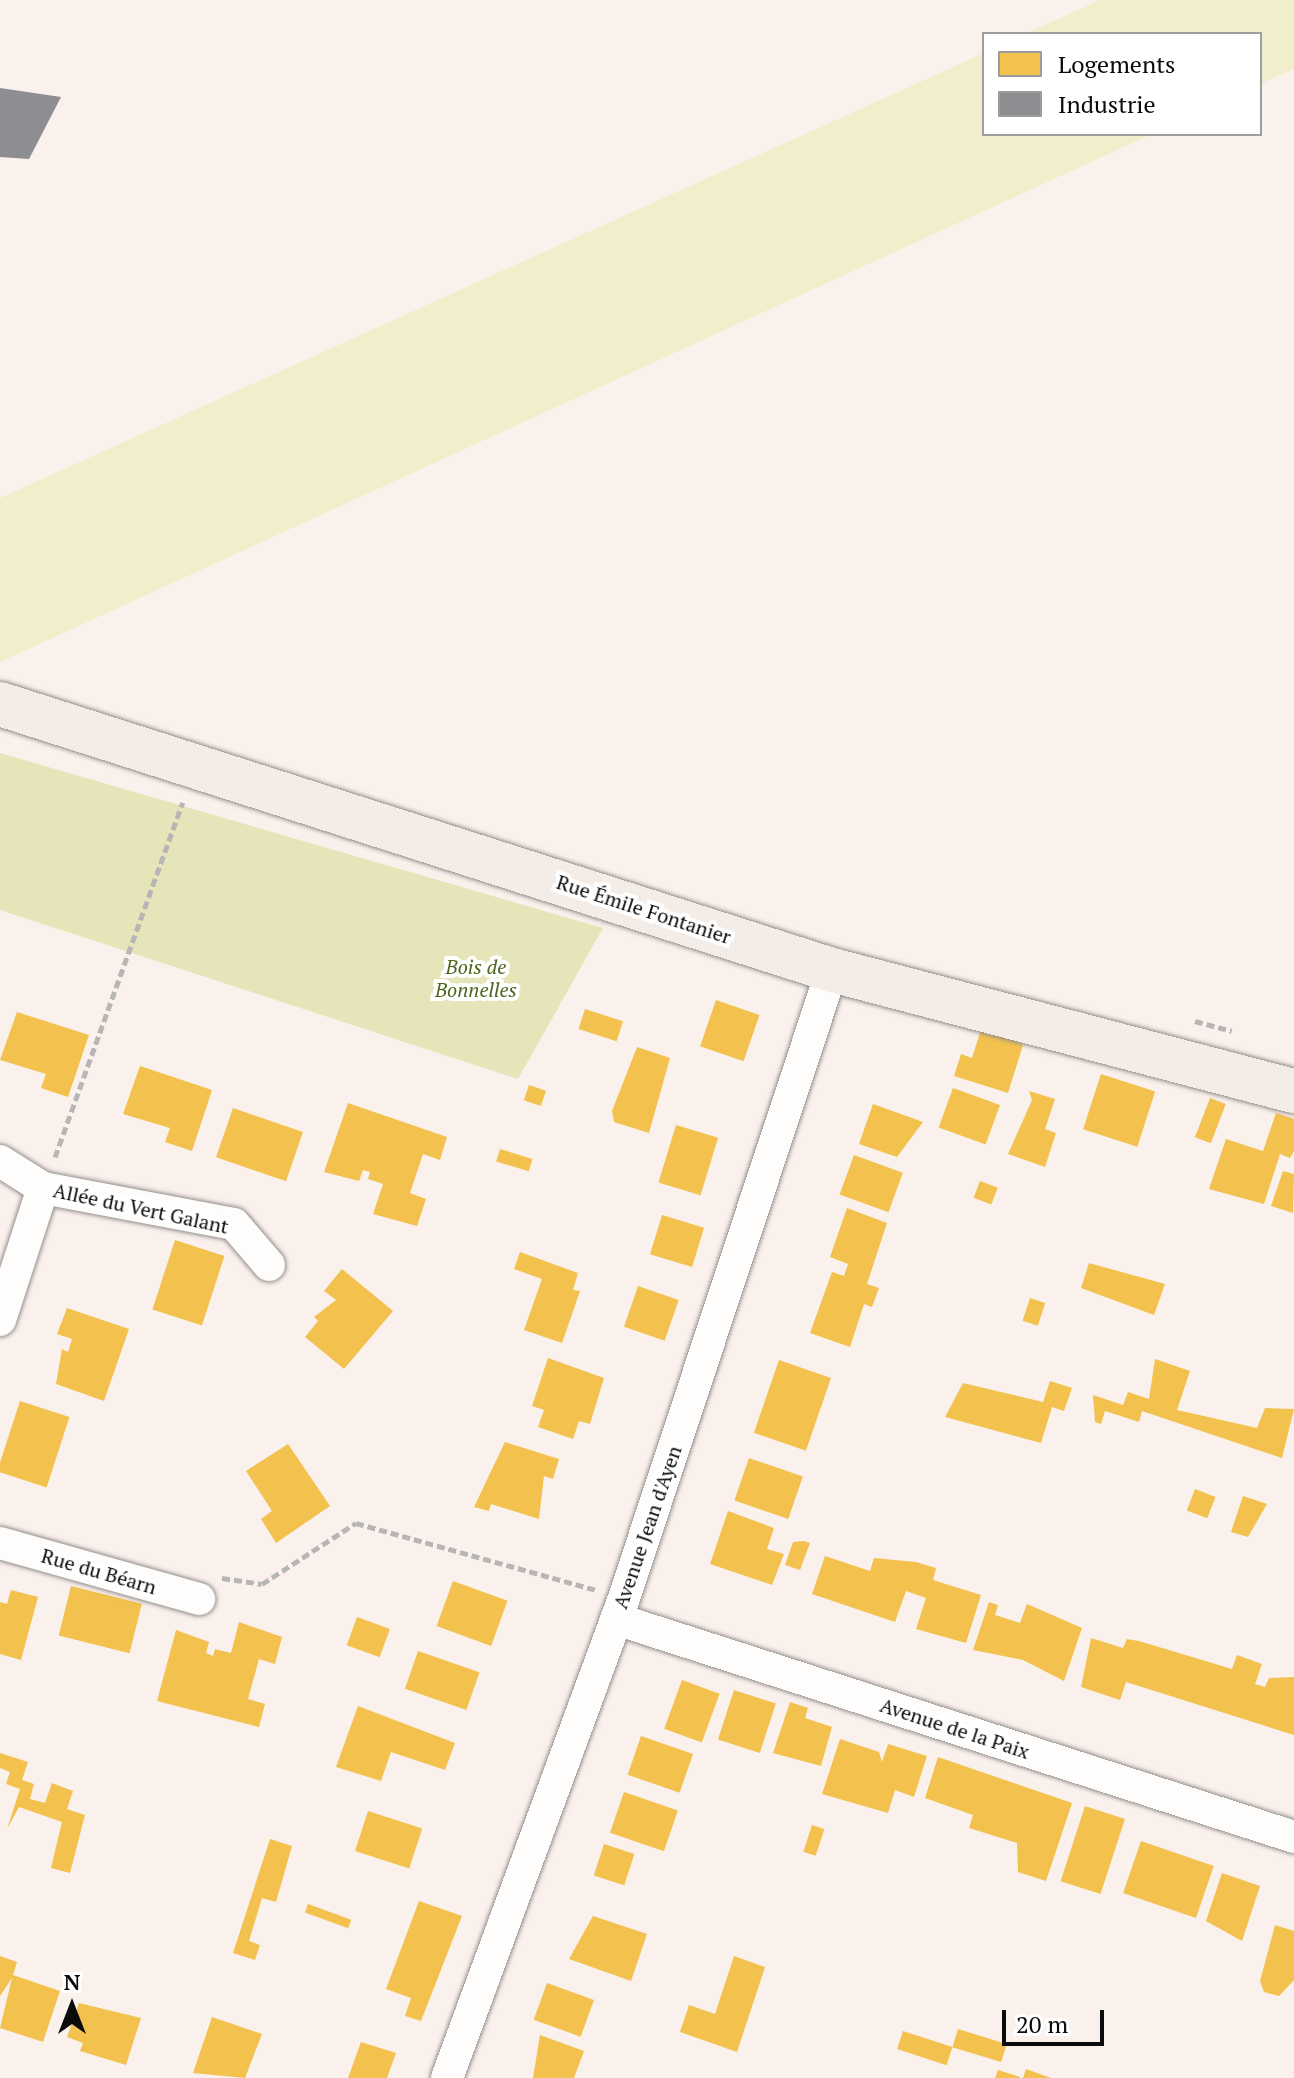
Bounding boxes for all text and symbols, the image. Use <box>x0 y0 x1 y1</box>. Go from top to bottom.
legend <box>982 32 1262 136</box>
text: Logements <box>1058 48 1175 80</box>
text: Industrie <box>1058 88 1156 120</box>
street label: Rue Émile Fontanier <box>554 869 734 949</box>
park label: Bois de Bonnelles <box>435 954 517 1001</box>
street label: Allée du Vert Galant <box>51 1178 231 1238</box>
street label: Avenue Jean d'Ayen <box>608 1442 686 1612</box>
street label: Rue du Béarn <box>39 1543 159 1599</box>
street label: Avenue de la Paix <box>877 1693 1033 1763</box>
north arrow <box>32 1966 112 2046</box>
text: N <box>64 1967 80 1996</box>
scale bar <box>1006 1994 1108 2044</box>
text: 20 m <box>1016 2008 1068 2040</box>

